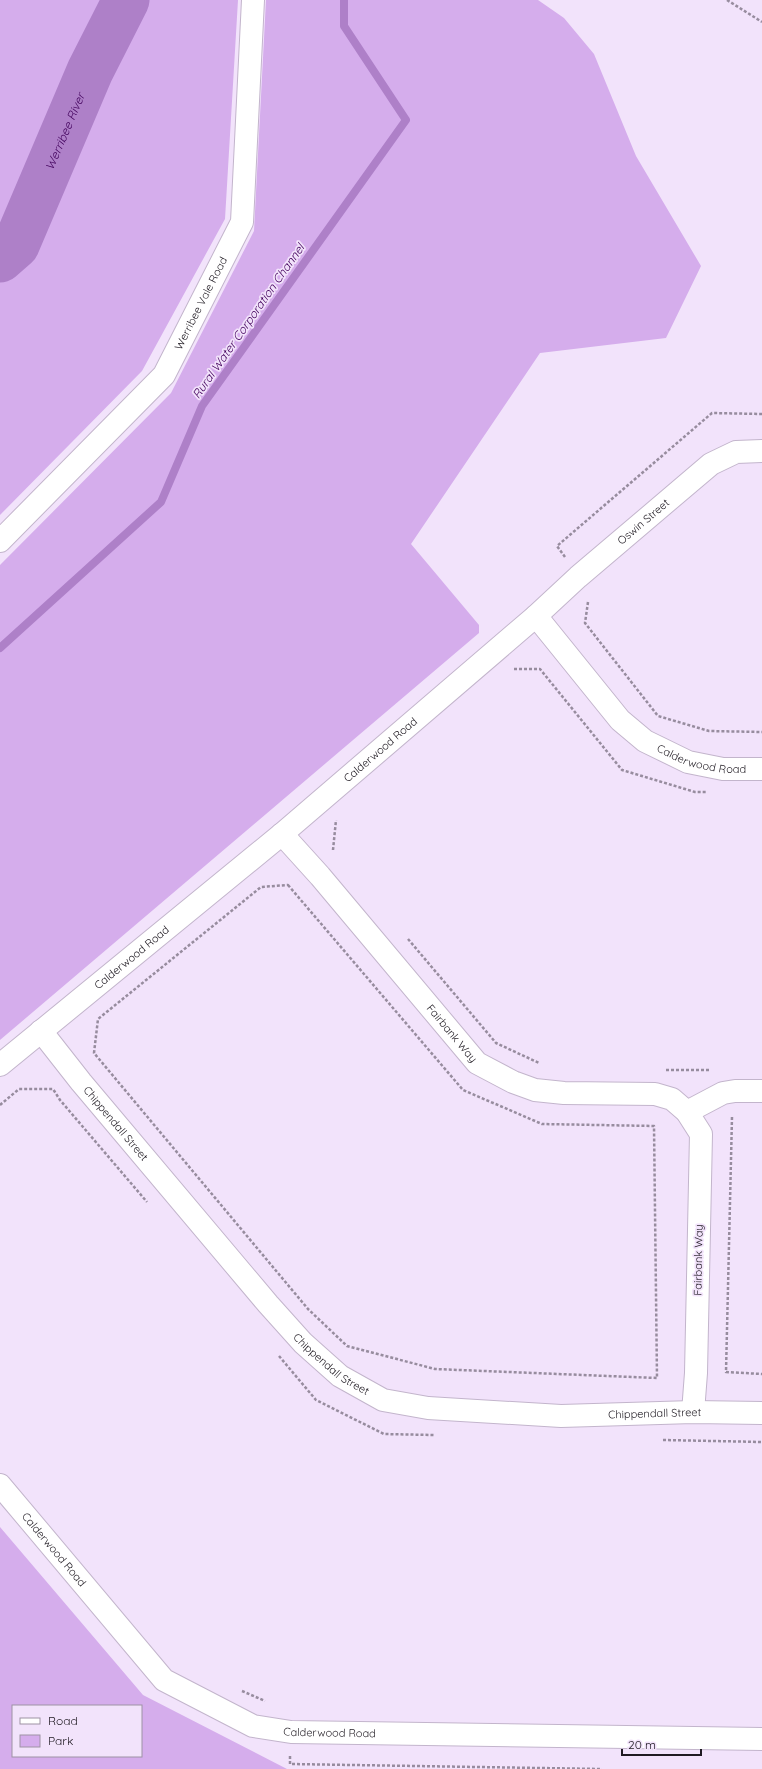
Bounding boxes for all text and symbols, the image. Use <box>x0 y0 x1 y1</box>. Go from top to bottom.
water label: Werribee River <box>41 89 88 172</box>
water label: Rural Water Corporation Channel <box>189 240 308 401</box>
street label: Werribee Vale Road <box>171 254 230 352</box>
street label: Oswin Street <box>614 495 672 547</box>
street label: Calderwood Road <box>341 714 420 785</box>
street label: Calderwood Road <box>655 741 746 776</box>
street label: Calderwood Road <box>91 923 172 992</box>
street label: Fairbank Way <box>424 1001 480 1065</box>
street label: Chippendall Street <box>81 1083 151 1164</box>
street label: Fairbank Way <box>690 1224 706 1296</box>
street label: Chippendall Street <box>290 1330 372 1398</box>
street label: Chippendall Street <box>608 1405 702 1422</box>
street label: Calderwood Road <box>19 1509 89 1589</box>
legend <box>12 1705 142 1757</box>
text: Road <box>48 1713 78 1728</box>
street label: Calderwood Road <box>282 1724 376 1740</box>
scale bar <box>622 1731 701 1757</box>
text: Park <box>48 1733 73 1748</box>
text: 20 m <box>628 1737 656 1752</box>

